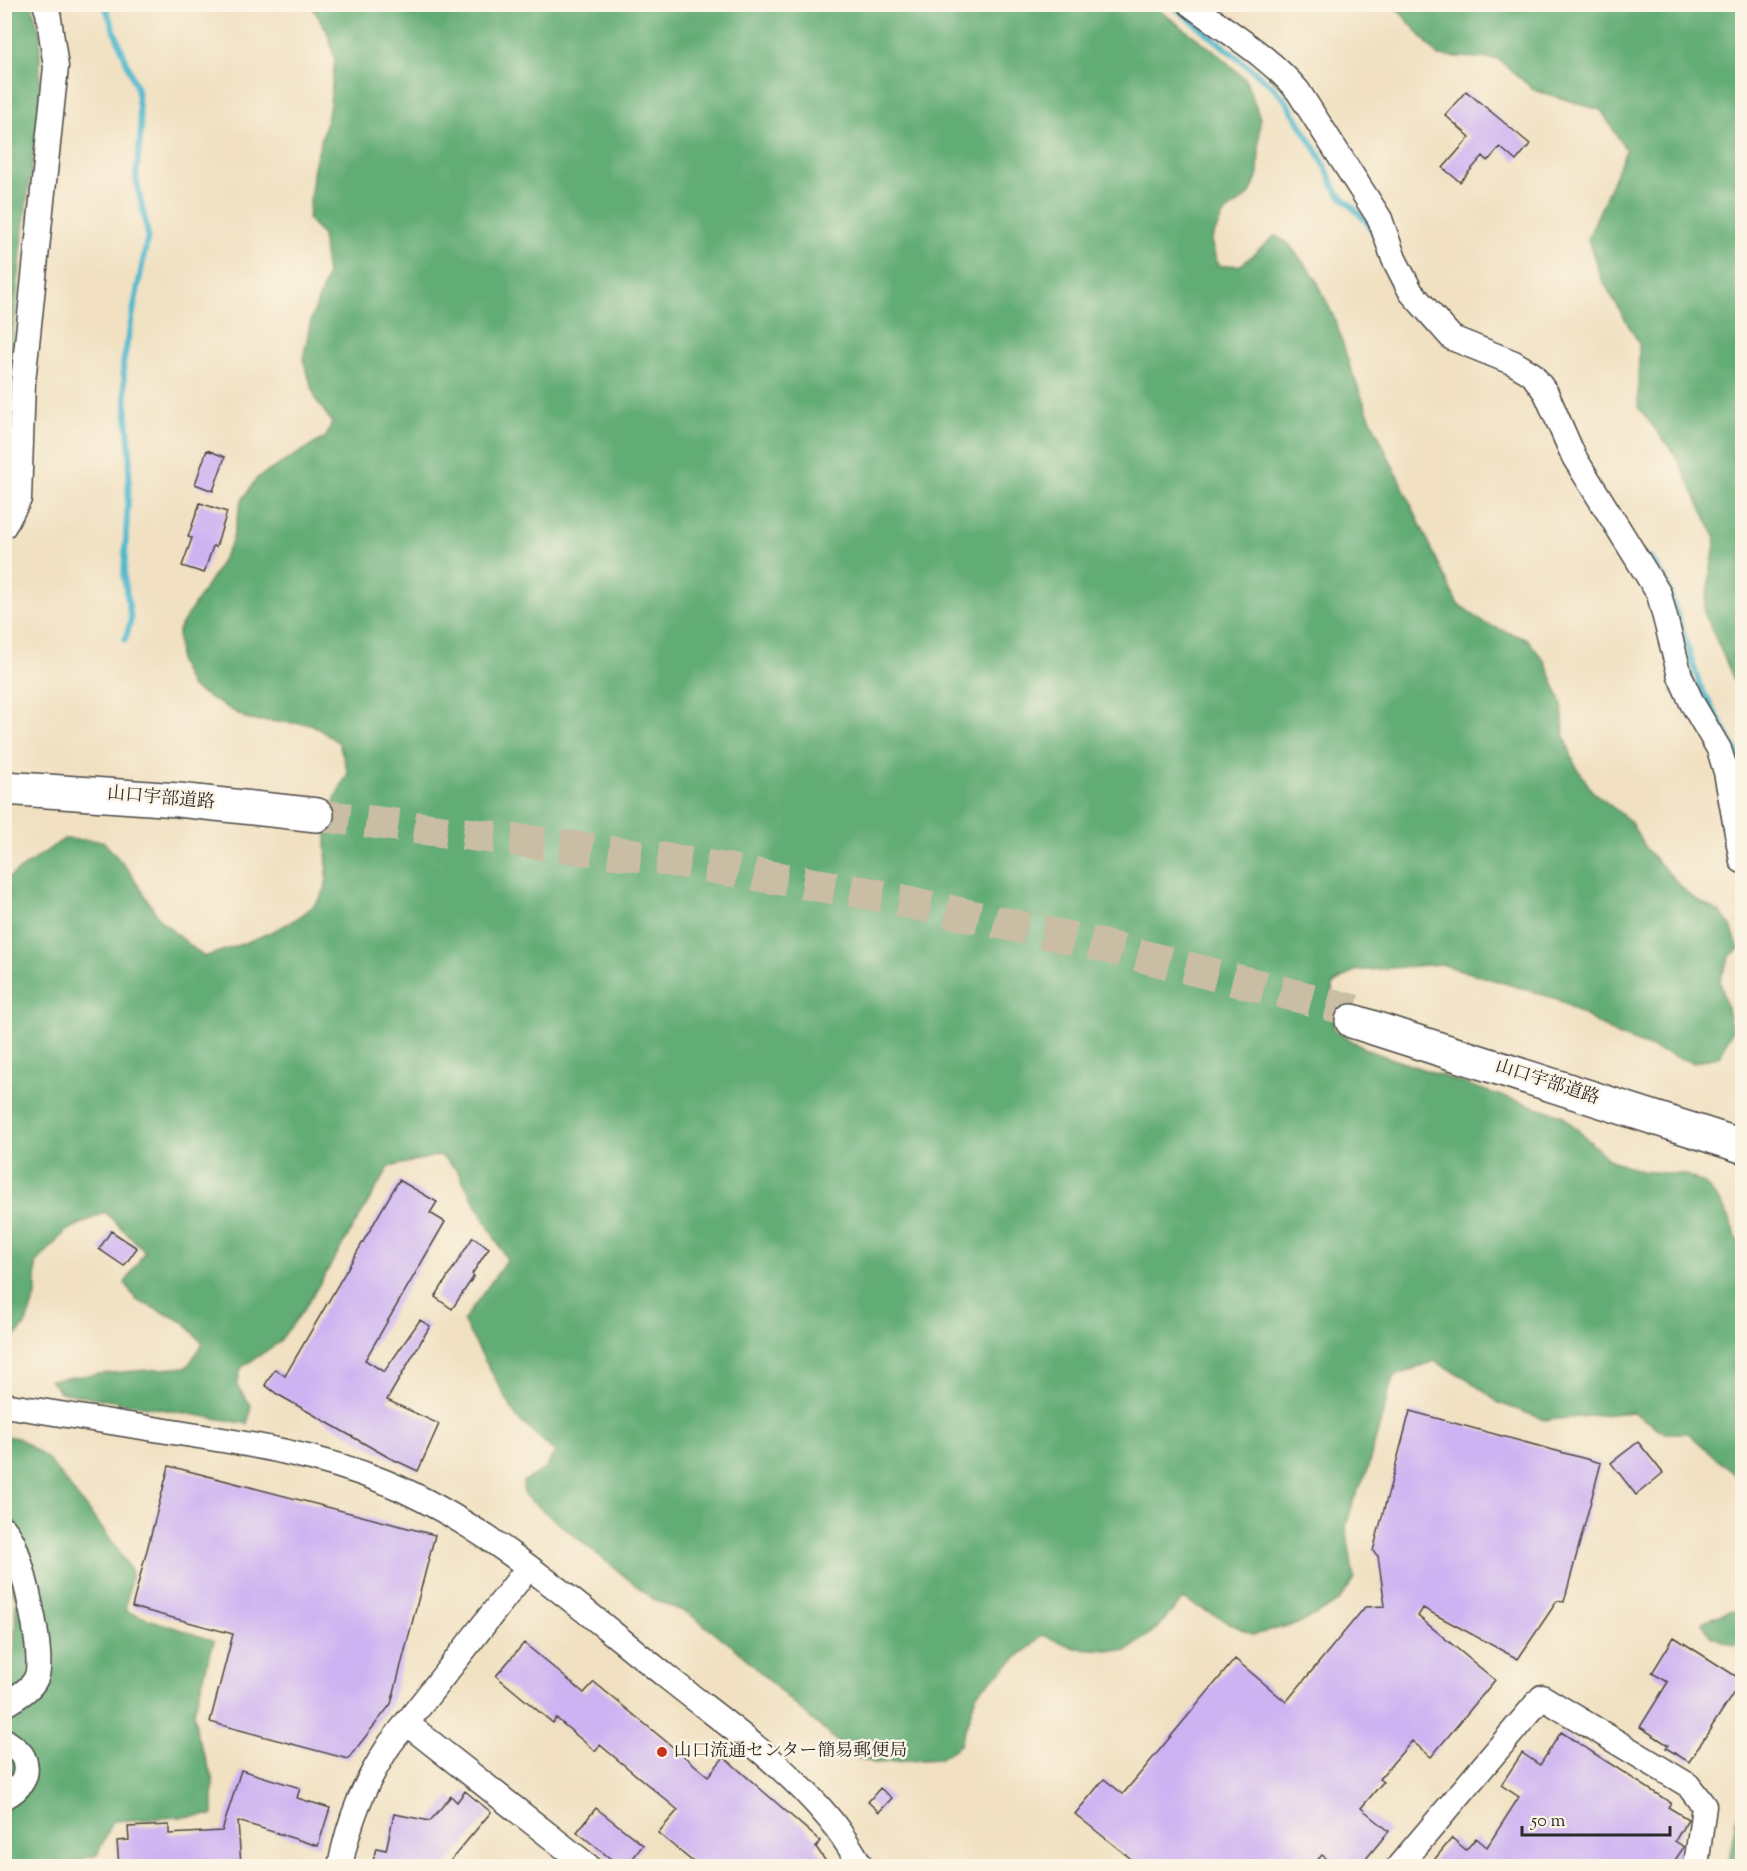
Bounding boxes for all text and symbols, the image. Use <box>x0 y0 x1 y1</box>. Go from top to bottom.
street label: 山口宇部道路 <box>106 781 216 817</box>
street label: 山口宇部道路 <box>1492 1054 1602 1112</box>
place label: 山口流通センター簡易郵便局 <box>674 1739 907 1765</box>
marker: 山口流通センター簡易郵便局 <box>655 1745 669 1759</box>
scale bar <box>1522 1799 1670 1837</box>
text: 50 m <box>1530 1809 1566 1835</box>

